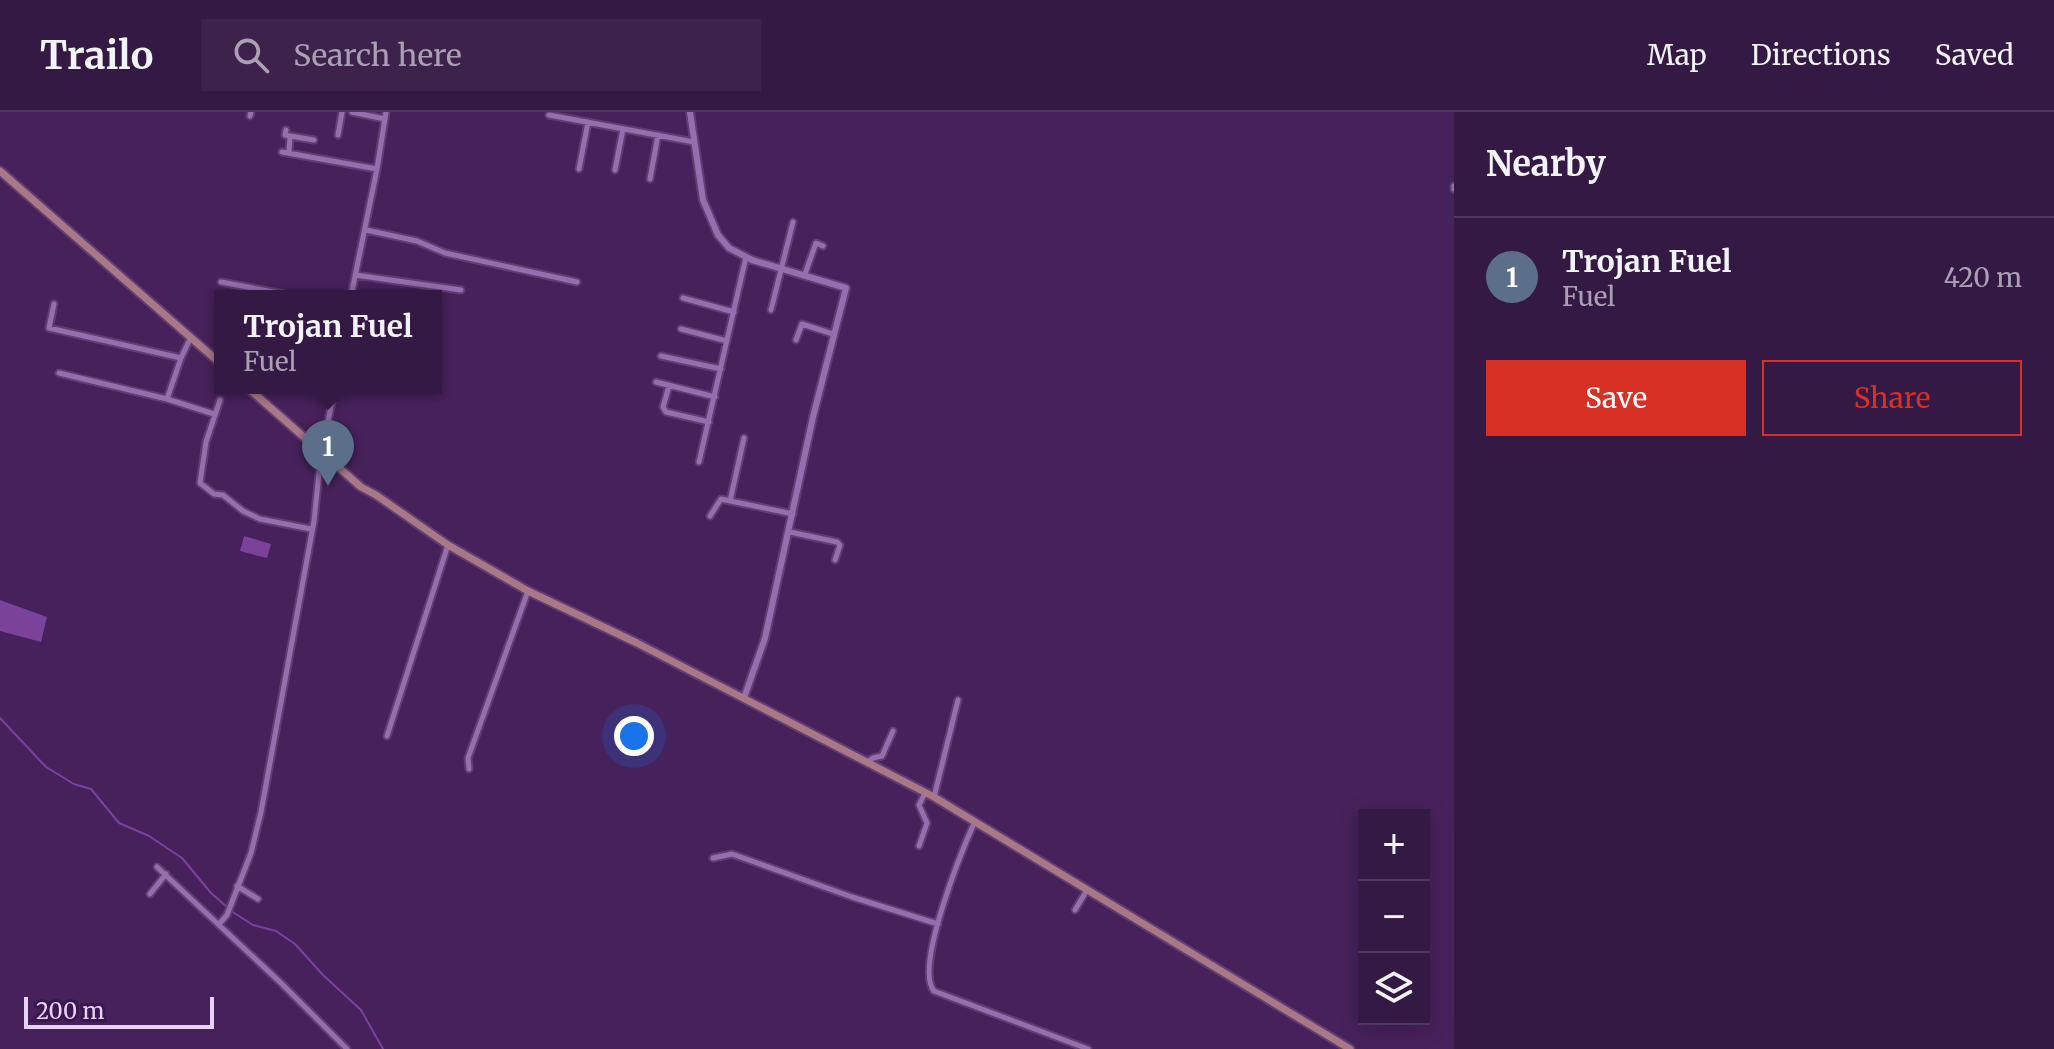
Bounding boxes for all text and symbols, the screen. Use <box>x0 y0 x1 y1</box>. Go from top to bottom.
search box <box>201 19 761 91</box>
text: Trailo <box>40 32 153 79</box>
icon: search <box>229 33 273 77</box>
text: Search here <box>293 36 462 74</box>
text: Map <box>1647 37 1707 73</box>
text: Directions <box>1751 37 1891 73</box>
text: Saved <box>1935 37 2014 73</box>
text: Nearby <box>1486 143 1606 185</box>
text: Trojan Fuel <box>1562 242 1731 280</box>
text: 1 <box>1506 261 1518 294</box>
text: 420 m <box>1944 261 2022 294</box>
text: Fuel <box>1562 280 1615 313</box>
popup <box>214 290 442 394</box>
text: Trojan Fuel <box>243 307 413 345</box>
text: Fuel <box>243 345 297 378</box>
button: Save <box>1486 360 1746 436</box>
button: Share <box>1762 360 2022 436</box>
pin: 1 <box>302 420 354 486</box>
your location <box>614 716 654 756</box>
map controls <box>1358 809 1430 1025</box>
button: + <box>1358 809 1430 881</box>
button: − <box>1358 881 1430 953</box>
button: layers <box>1358 953 1430 1025</box>
scale bar <box>24 993 214 1029</box>
text: 200 m <box>36 997 104 1025</box>

